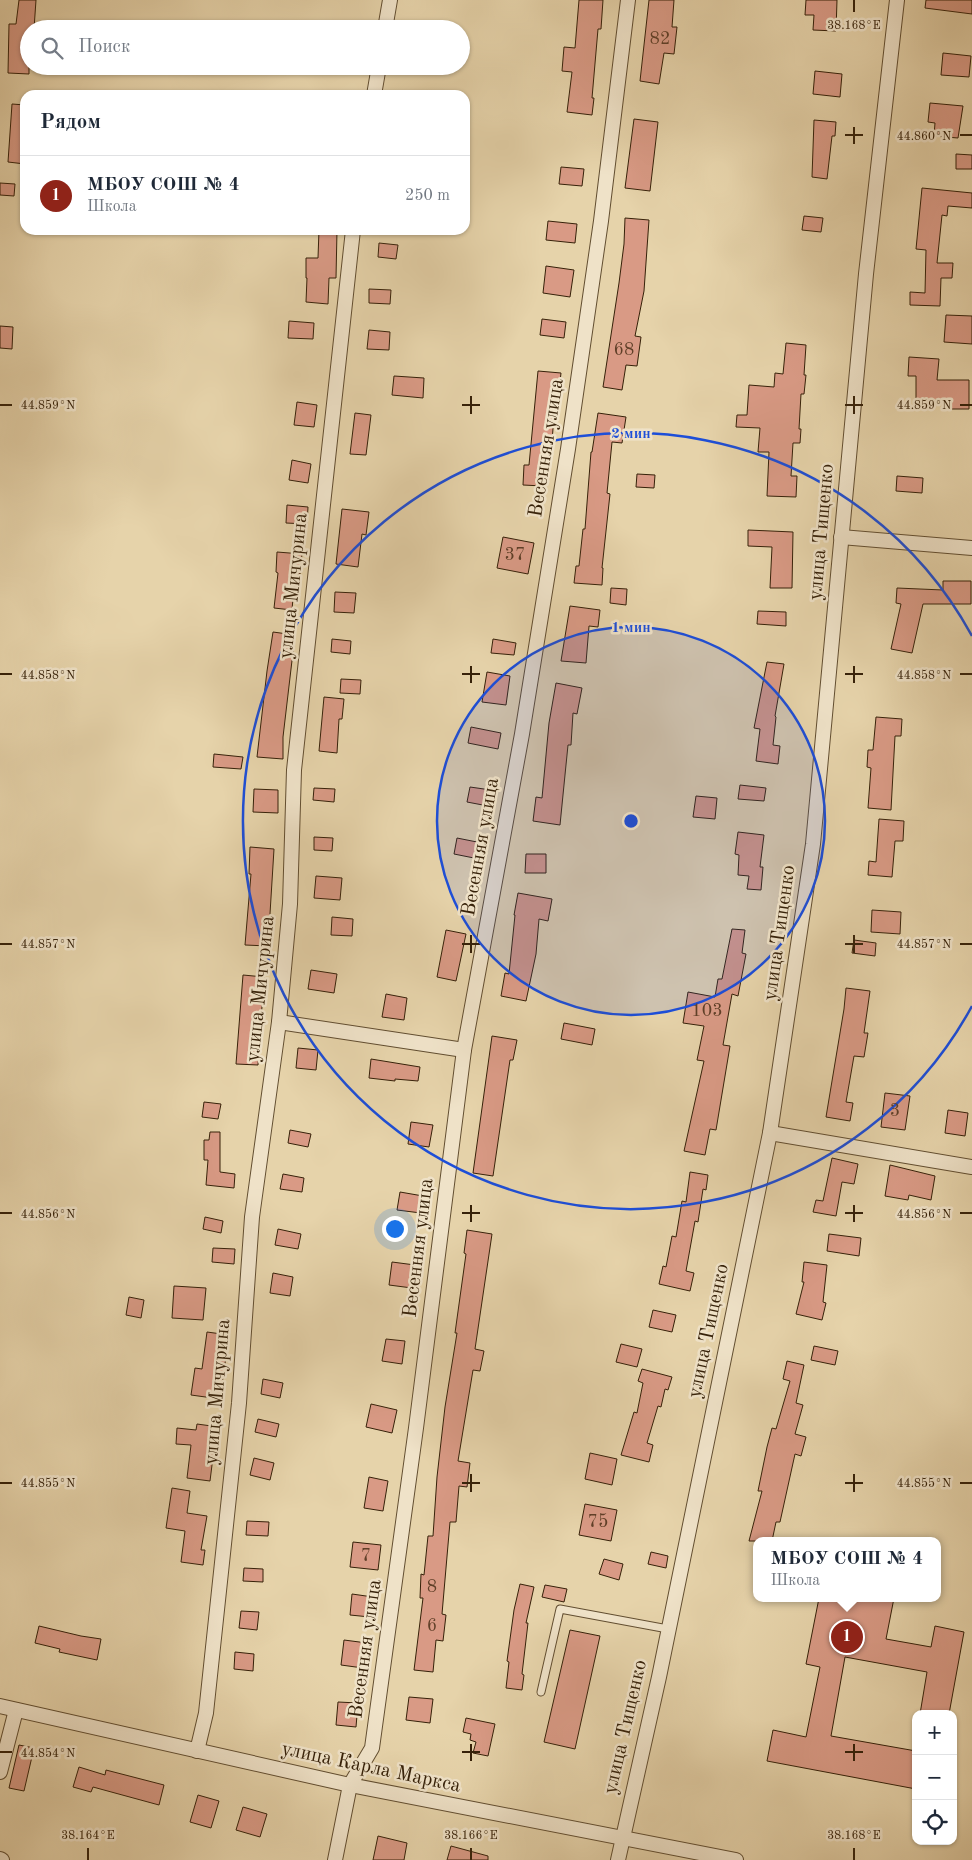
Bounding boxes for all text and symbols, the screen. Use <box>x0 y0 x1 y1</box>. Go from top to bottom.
search box <box>20 20 470 75</box>
text: 38.168°E <box>827 20 881 32</box>
house number: 82 <box>650 30 670 48</box>
icon: search <box>38 34 66 62</box>
text: Поиск <box>78 38 130 57</box>
text: Рядом <box>40 112 101 133</box>
text: 44.860°N <box>897 131 951 143</box>
text: МБОУ СОШ № 4 <box>87 176 240 195</box>
text: 1 <box>51 188 61 204</box>
text: 250 m <box>405 188 450 204</box>
text: Школа <box>87 199 137 215</box>
house number: 68 <box>614 341 634 359</box>
street label: Весенняя улица <box>526 377 568 519</box>
text: 44.859°N <box>21 399 75 412</box>
text: 44.859°N <box>897 399 951 412</box>
text: 2 мин <box>611 427 651 442</box>
street label: улица Тищенко <box>806 463 838 601</box>
street label: улица Мичурина <box>276 512 312 660</box>
house number: 37 <box>505 546 525 564</box>
text: 1 мин <box>611 621 651 636</box>
text: 44.858°N <box>21 669 75 682</box>
text: 44.858°N <box>897 669 951 682</box>
street label: Весенняя улица <box>459 776 503 918</box>
centre of rings <box>622 812 640 830</box>
street label: улица Тищенко <box>761 864 799 1002</box>
street label: улица Мичурина <box>243 915 279 1063</box>
text: 44.857°N <box>21 938 75 951</box>
text: 44.857°N <box>897 938 951 951</box>
house number: 103 <box>691 1002 723 1020</box>
house number: 3 <box>890 1102 900 1120</box>
street label: Весенняя улица <box>401 1177 437 1319</box>
text: 44.856°N <box>21 1208 75 1221</box>
text: 44.856°N <box>897 1208 951 1221</box>
your location <box>382 1216 408 1242</box>
street label: улица Тищенко <box>685 1262 733 1400</box>
street label: улица Мичурина <box>202 1318 234 1466</box>
text: 44.855°N <box>21 1477 75 1490</box>
text: 44.855°N <box>897 1477 951 1490</box>
house number: 75 <box>588 1513 608 1531</box>
popup <box>753 1537 941 1602</box>
house number: 7 <box>361 1547 371 1565</box>
text: МБОУ СОШ № 4 <box>771 1550 923 1569</box>
text: Школа <box>771 1573 820 1589</box>
street label: Весенняя улица <box>346 1578 386 1720</box>
house number: 8 <box>427 1578 437 1596</box>
house number: 6 <box>427 1617 437 1635</box>
pin: 1 <box>831 1618 863 1656</box>
street label: улица Тищенко <box>601 1658 651 1796</box>
map controls <box>912 1710 957 1845</box>
button: + <box>912 1710 957 1755</box>
street label: улица Карла Маркса <box>280 1739 463 1797</box>
text: 44.854°N <box>21 1747 75 1760</box>
button: − <box>912 1755 957 1800</box>
button: locate <box>912 1800 957 1845</box>
text: 38.164°E <box>61 1830 115 1842</box>
text: 38.166°E <box>444 1830 498 1842</box>
text: 38.168°E <box>827 1830 881 1842</box>

